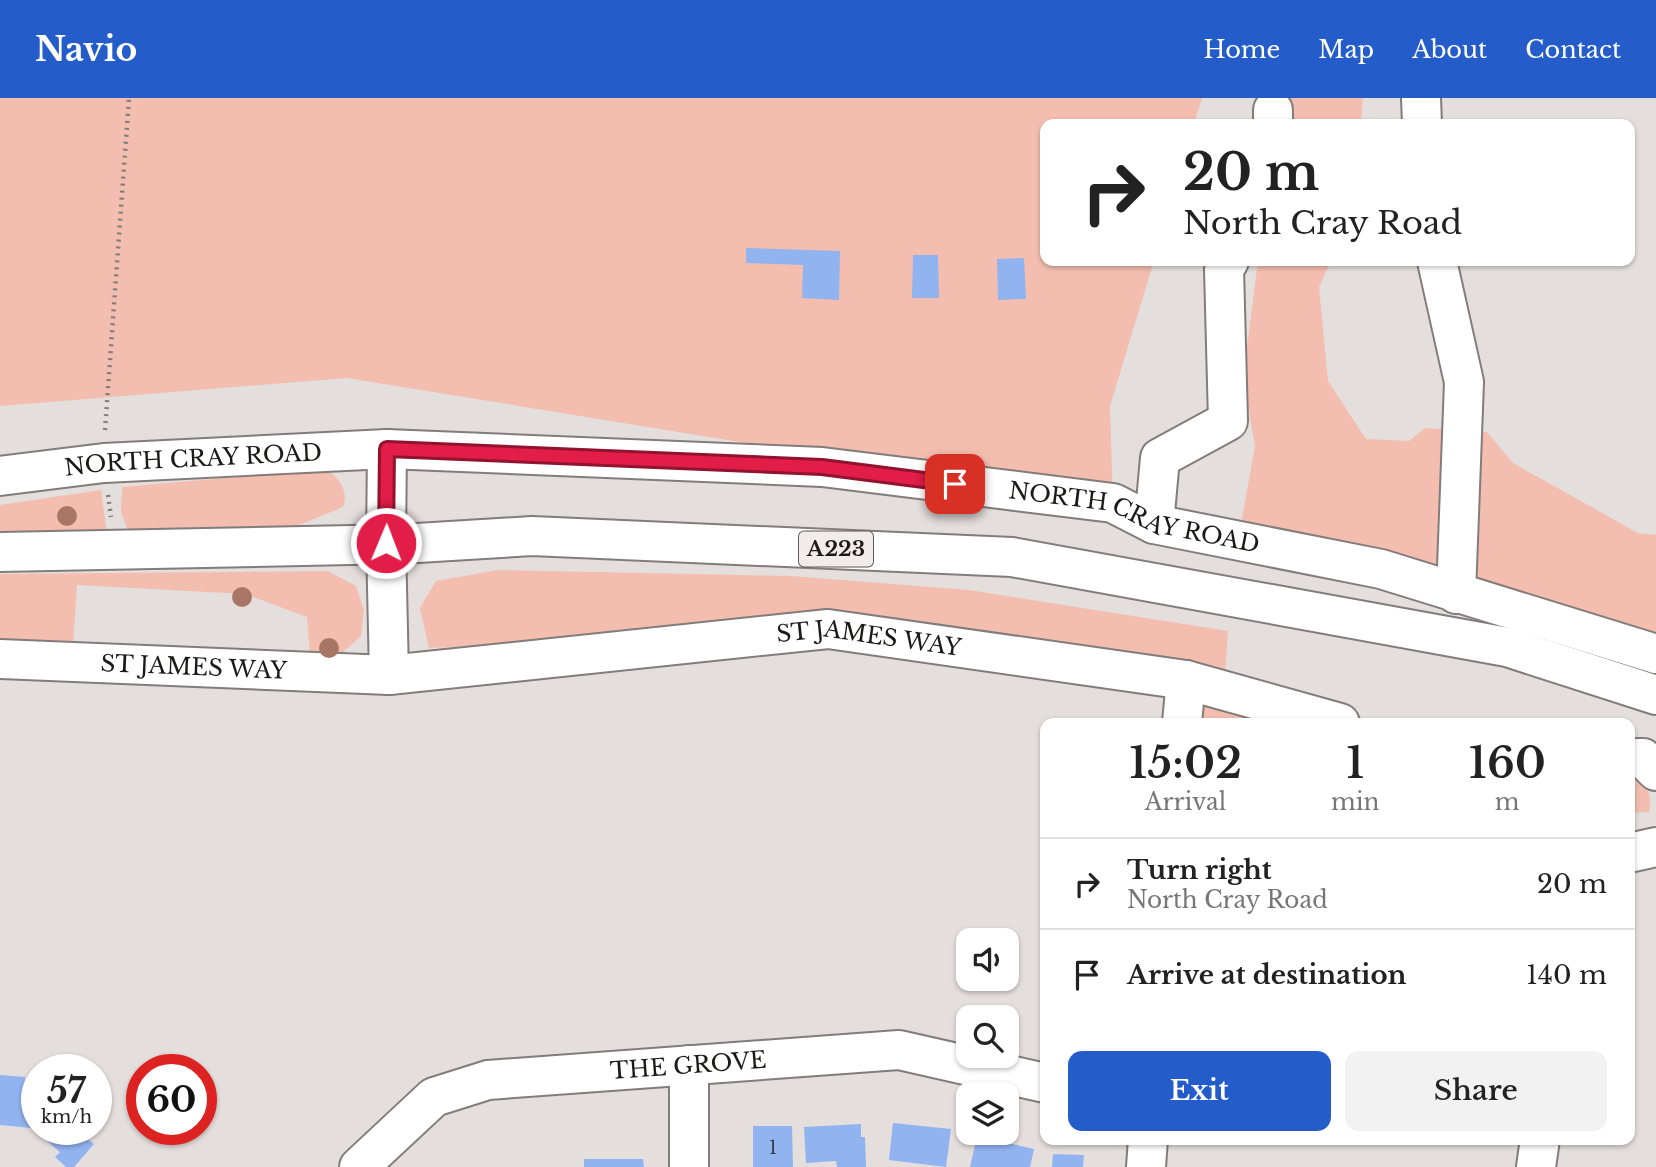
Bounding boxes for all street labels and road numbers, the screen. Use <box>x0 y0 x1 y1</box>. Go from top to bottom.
street label: NORTH CRAY ROAD <box>63 438 323 482</box>
street label: NORTH CRAY ROAD <box>1007 476 1262 559</box>
road number: A223 <box>799 532 873 566</box>
street label: ST JAMES WAY <box>775 614 963 662</box>
street label: ST JAMES WAY <box>100 649 288 685</box>
street label: THE GROVE <box>609 1046 767 1085</box>

